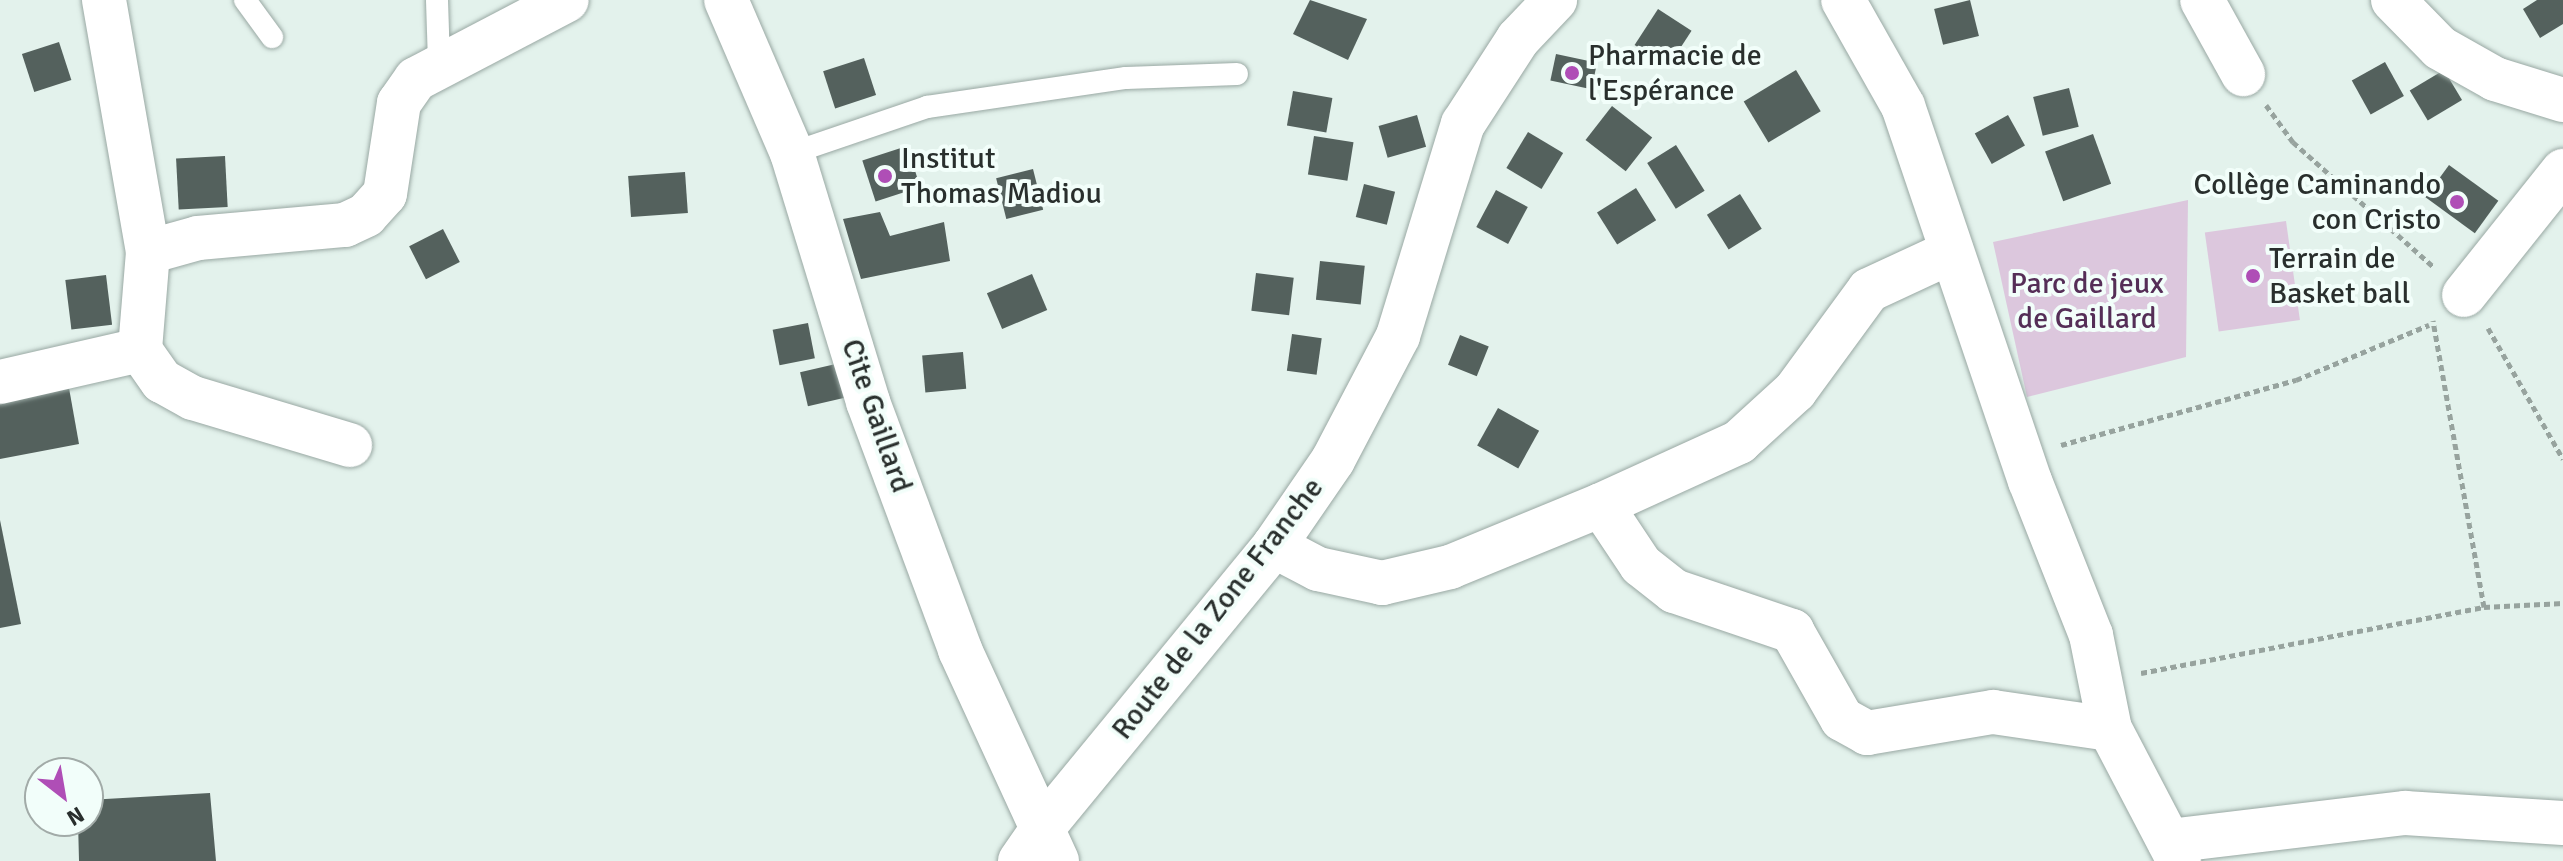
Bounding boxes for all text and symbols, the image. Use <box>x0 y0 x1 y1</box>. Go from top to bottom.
place label: Pharmacie de l'Espérance <box>1588 38 1762 108</box>
marker: Pharmacie de l'Espérance <box>1563 64 1581 82</box>
place label: Institut Thomas Madiou <box>901 141 1102 212</box>
marker: Institut Thomas Madiou <box>876 167 894 185</box>
place label: Collège Caminando con Cristo <box>2193 167 2441 238</box>
marker: Collège Caminando con Cristo <box>2448 193 2466 211</box>
place label: Terrain de Basket ball <box>2269 241 2410 312</box>
park label: Parc de jeux de Gaillard <box>2010 266 2164 336</box>
marker: Terrain de Basket ball <box>2244 267 2262 285</box>
street label: Cite Gaillard <box>833 335 919 497</box>
street label: Route de la Zone Franche <box>1105 471 1331 747</box>
north arrow <box>24 757 104 837</box>
text: N <box>62 801 89 832</box>

